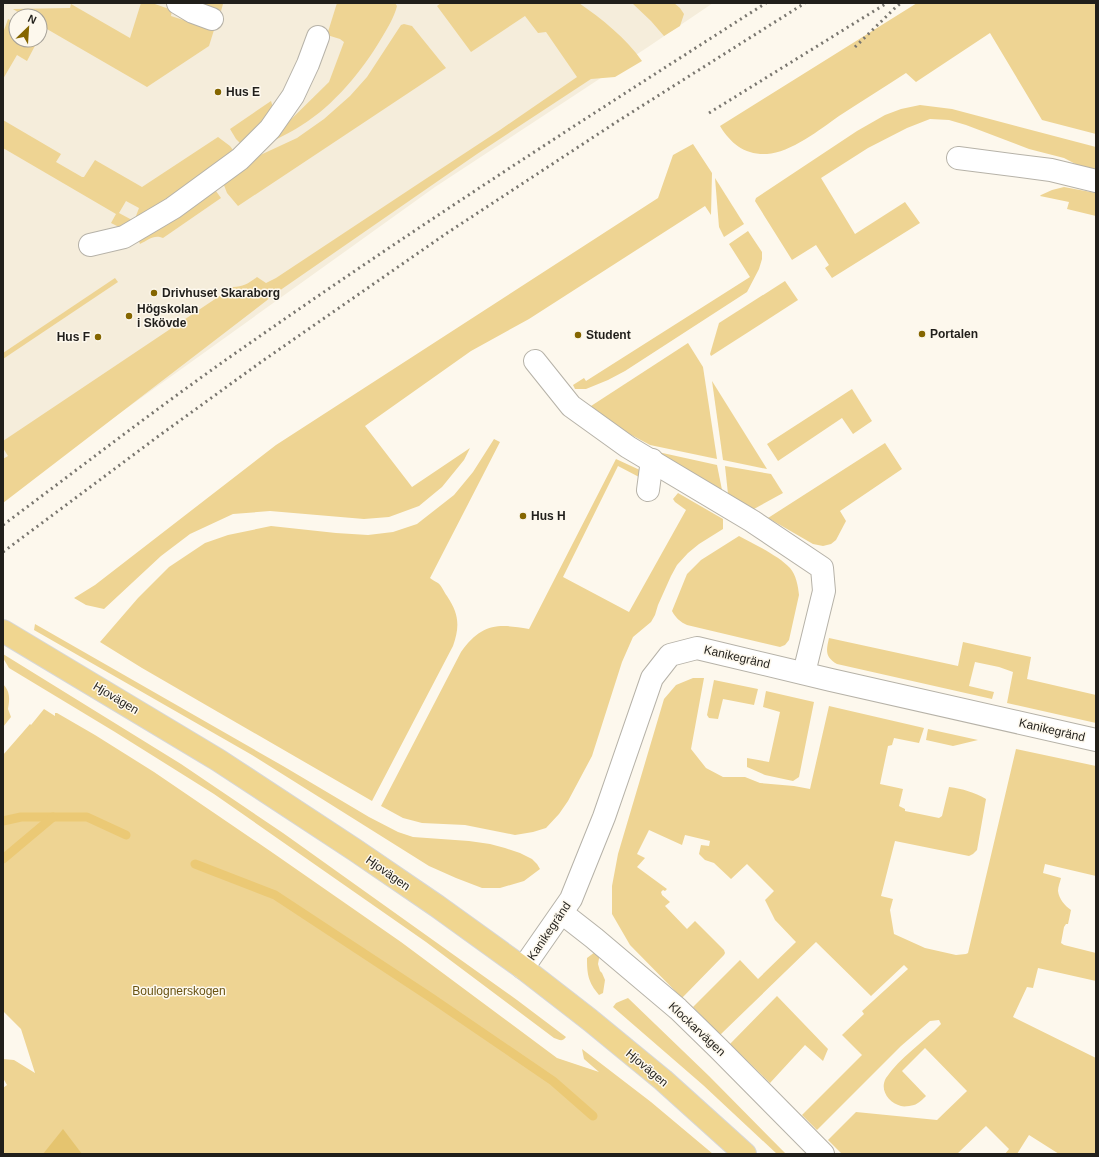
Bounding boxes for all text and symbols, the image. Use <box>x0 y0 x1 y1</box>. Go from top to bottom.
north arrow <box>8 8 48 48</box>
text: N <box>26 12 38 26</box>
place label: Hus E <box>226 85 260 99</box>
marker: Hus E <box>213 87 223 97</box>
place label: Drivhuset Skaraborg <box>162 286 280 300</box>
marker: Drivhuset Skaraborg <box>149 288 159 298</box>
place label: Högskolan i Skövde <box>137 302 198 330</box>
marker: Högskolan i Skövde <box>124 311 134 321</box>
place label: Portalen <box>930 327 978 341</box>
place label: Student <box>586 328 631 342</box>
marker: Portalen <box>917 329 927 339</box>
place label: Hus F <box>57 330 90 344</box>
marker: Student <box>573 330 583 340</box>
marker: Hus F <box>93 332 103 342</box>
place label: Hus H <box>531 509 566 523</box>
marker: Hus H <box>518 511 528 521</box>
street label: Kanikegränd <box>703 643 771 671</box>
street label: Hjovägen <box>91 679 141 717</box>
street label: Kanikegränd <box>1018 716 1086 744</box>
street label: Hjovägen <box>363 853 413 893</box>
street label: Kanikegränd <box>524 899 574 963</box>
park label: Boulognerskogen <box>132 984 226 998</box>
street label: Klockarvägen <box>666 999 728 1059</box>
street label: Hjovägen <box>623 1046 671 1090</box>

